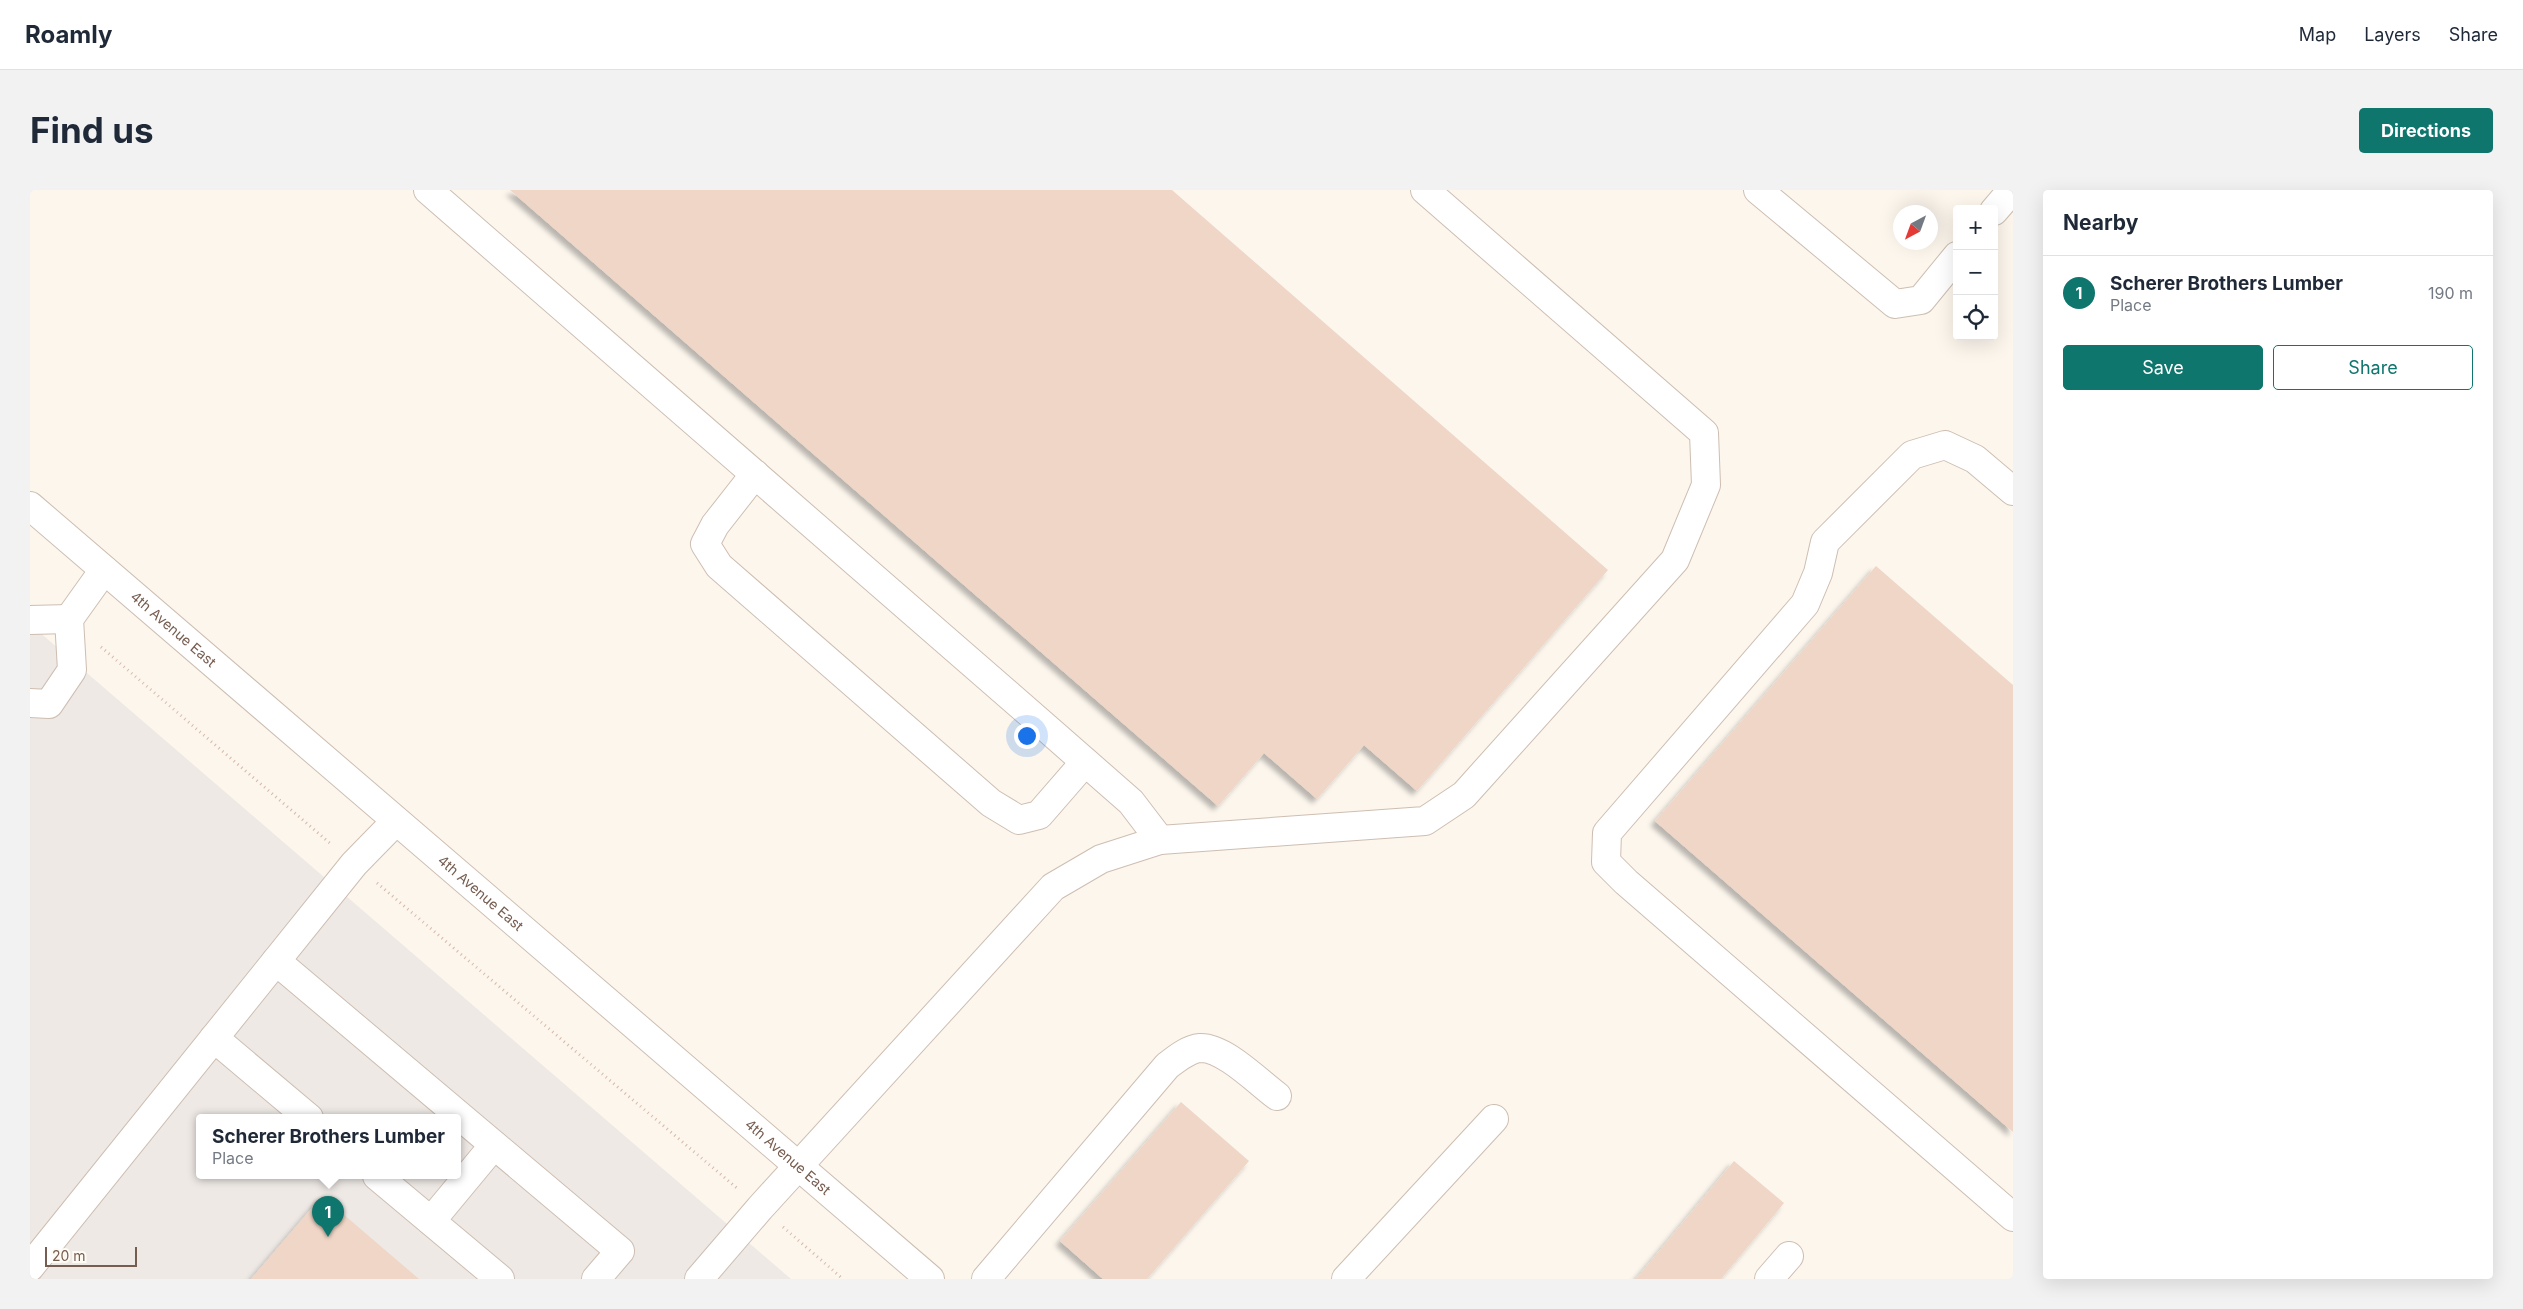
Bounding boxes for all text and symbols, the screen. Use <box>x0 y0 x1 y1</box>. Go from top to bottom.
text: Roamly <box>25 20 112 49</box>
text: Map <box>2299 24 2336 45</box>
text: Layers <box>2364 24 2421 45</box>
text: Share <box>2449 24 2498 45</box>
button: Directions <box>2359 108 2493 153</box>
text: Find us <box>30 109 154 151</box>
north arrow <box>1893 205 1938 250</box>
map controls <box>1953 205 1998 340</box>
button: + <box>1953 205 1998 250</box>
text: Nearby <box>2063 210 2138 235</box>
button: − <box>1953 250 1998 295</box>
text: Scherer Brothers Lumber <box>2110 272 2343 295</box>
text: 1 <box>2076 283 2082 303</box>
text: 190 m <box>2428 283 2473 303</box>
button: locate <box>1953 295 1998 340</box>
text: Place <box>2110 295 2152 315</box>
button: Save <box>2063 345 2263 390</box>
button: Share <box>2273 345 2473 390</box>
street label: 4th Avenue East <box>127 587 220 670</box>
your location <box>1014 723 1040 749</box>
street label: 4th Avenue East <box>435 851 527 934</box>
popup <box>196 1114 461 1179</box>
street label: 4th Avenue East <box>742 1115 835 1198</box>
text: Scherer Brothers Lumber <box>212 1125 445 1148</box>
text: Place <box>212 1148 254 1168</box>
pin: 1 <box>312 1196 344 1237</box>
scale bar <box>45 1244 138 1267</box>
text: 20 m <box>52 1247 86 1264</box>

